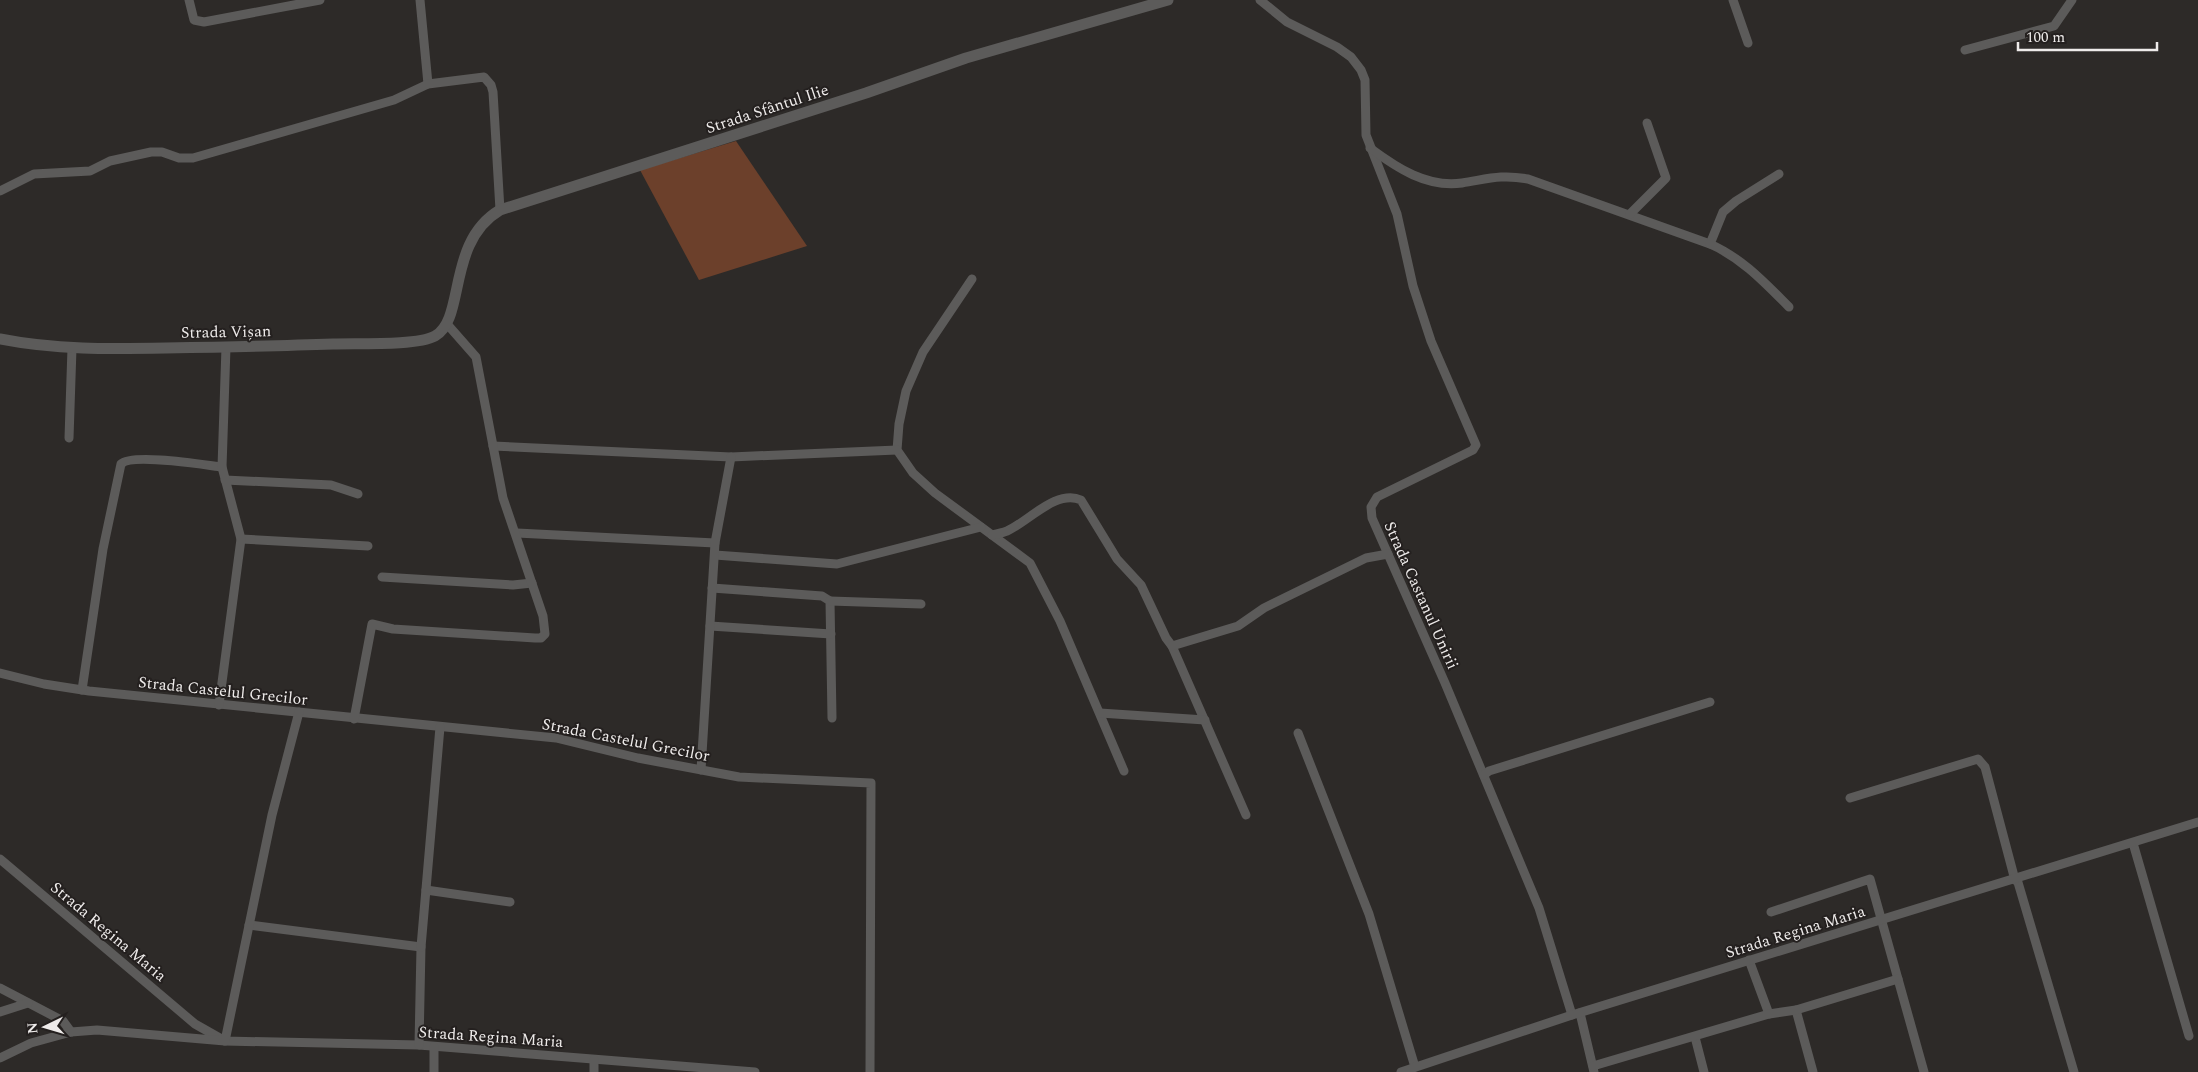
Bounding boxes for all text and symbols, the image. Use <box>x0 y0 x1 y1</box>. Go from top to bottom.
scale bar <box>2018 20 2157 52</box>
text: 100 m <box>2026 26 2065 49</box>
street label: Strada Sfântul Ilie <box>703 78 832 140</box>
street label: Strada Vișan <box>181 319 271 345</box>
street label: Strada Castanul Unirii <box>1378 518 1464 673</box>
street label: Strada Castelul Grecilor <box>137 670 309 712</box>
street label: Strada Castelul Grecilor <box>540 712 712 768</box>
street label: Strada Regina Maria <box>45 876 172 988</box>
street label: Strada Regina Maria <box>1722 899 1868 965</box>
north arrow <box>20 1002 70 1052</box>
street label: Strada Regina Maria <box>418 1020 564 1054</box>
text: N <box>22 1021 44 1035</box>

